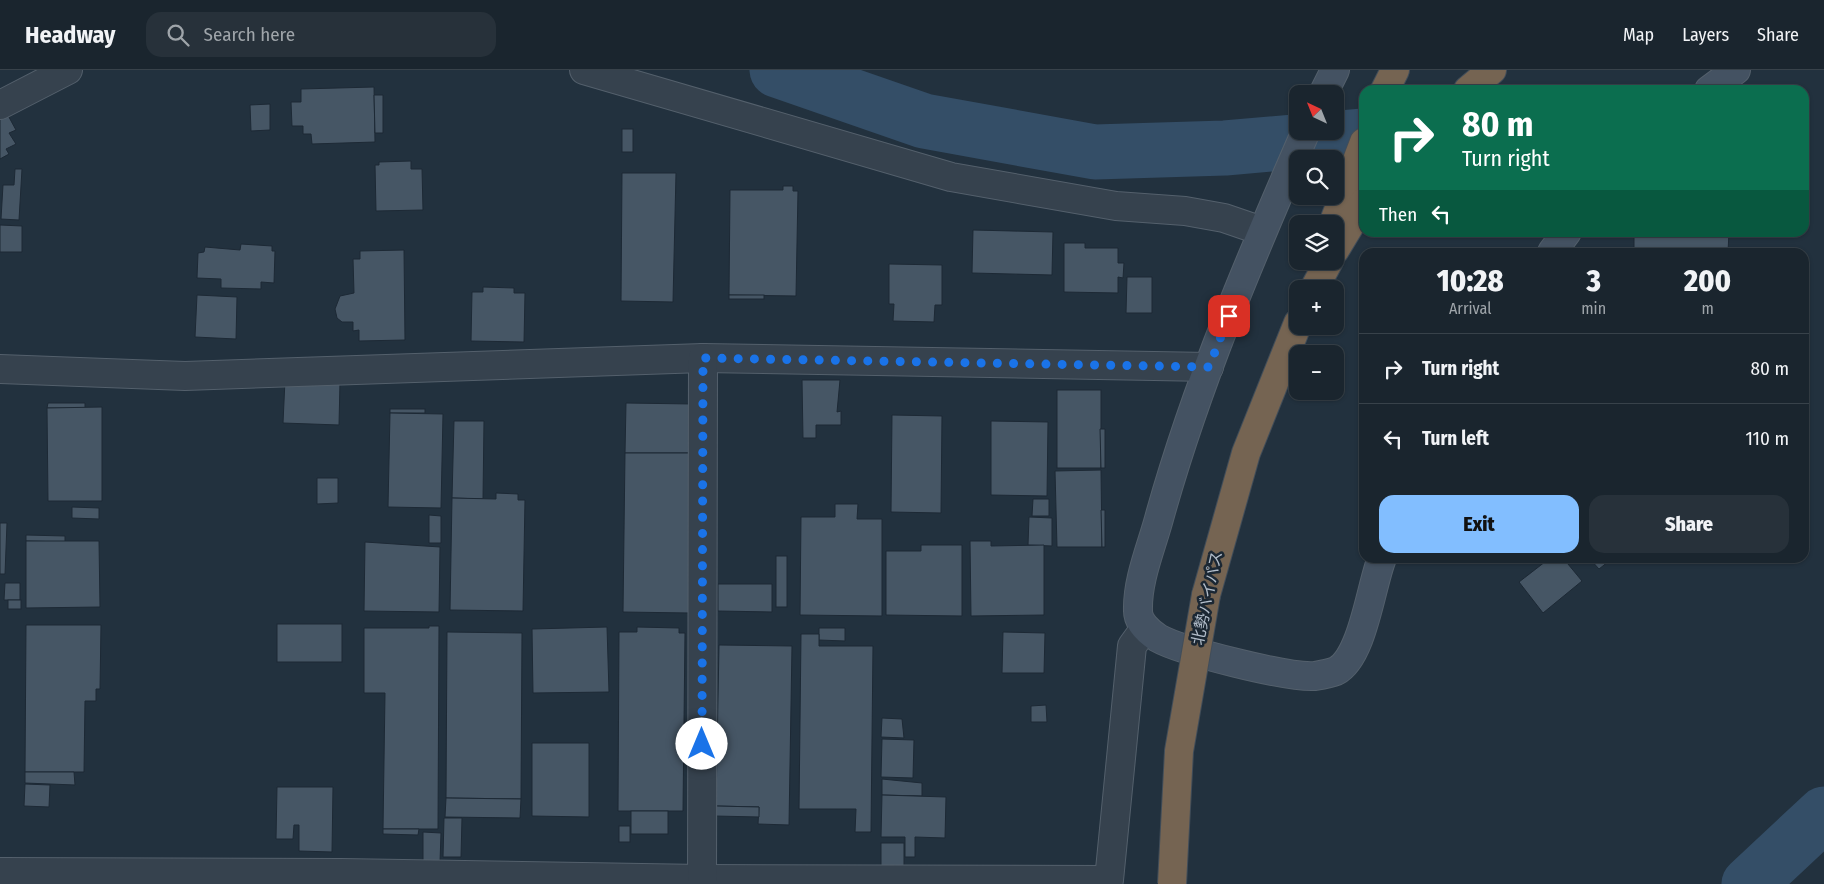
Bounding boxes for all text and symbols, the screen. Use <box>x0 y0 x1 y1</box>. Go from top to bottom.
search box <box>146 12 496 57</box>
text: Headway <box>25 21 116 49</box>
icon: search <box>164 21 192 49</box>
text: Search here <box>204 23 295 46</box>
text: Map <box>1623 24 1654 46</box>
text: Layers <box>1682 24 1729 46</box>
text: Share <box>1757 24 1799 46</box>
north arrow <box>1289 85 1344 140</box>
map controls <box>1289 85 1344 400</box>
text: 80 m <box>1462 103 1534 145</box>
icon: right <box>1379 105 1444 170</box>
text: Turn right <box>1462 145 1550 172</box>
button: search <box>1289 150 1344 205</box>
icon: left <box>1427 200 1455 228</box>
text: Then <box>1379 203 1417 226</box>
button: layers <box>1289 215 1344 270</box>
text: 10:28 <box>1437 263 1504 299</box>
text: 3 <box>1587 263 1601 299</box>
text: 200 <box>1684 263 1731 299</box>
button: + <box>1289 280 1344 335</box>
pin <box>1208 295 1250 337</box>
text: Arrival <box>1449 299 1491 318</box>
text: min <box>1581 299 1606 318</box>
text: m <box>1701 299 1714 318</box>
icon: arrive <box>1215 302 1243 330</box>
button: − <box>1289 345 1344 400</box>
icon: right <box>1379 355 1407 383</box>
text: Turn right <box>1422 357 1499 380</box>
text: 80 m <box>1751 357 1789 380</box>
icon: left <box>1379 425 1407 453</box>
text: Turn left <box>1422 427 1489 450</box>
text: 110 m <box>1745 427 1789 450</box>
button: Exit <box>1379 495 1579 553</box>
button: Share <box>1589 495 1789 553</box>
street label: 北勢バイパス <box>1188 549 1226 647</box>
position arrow <box>675 717 727 769</box>

